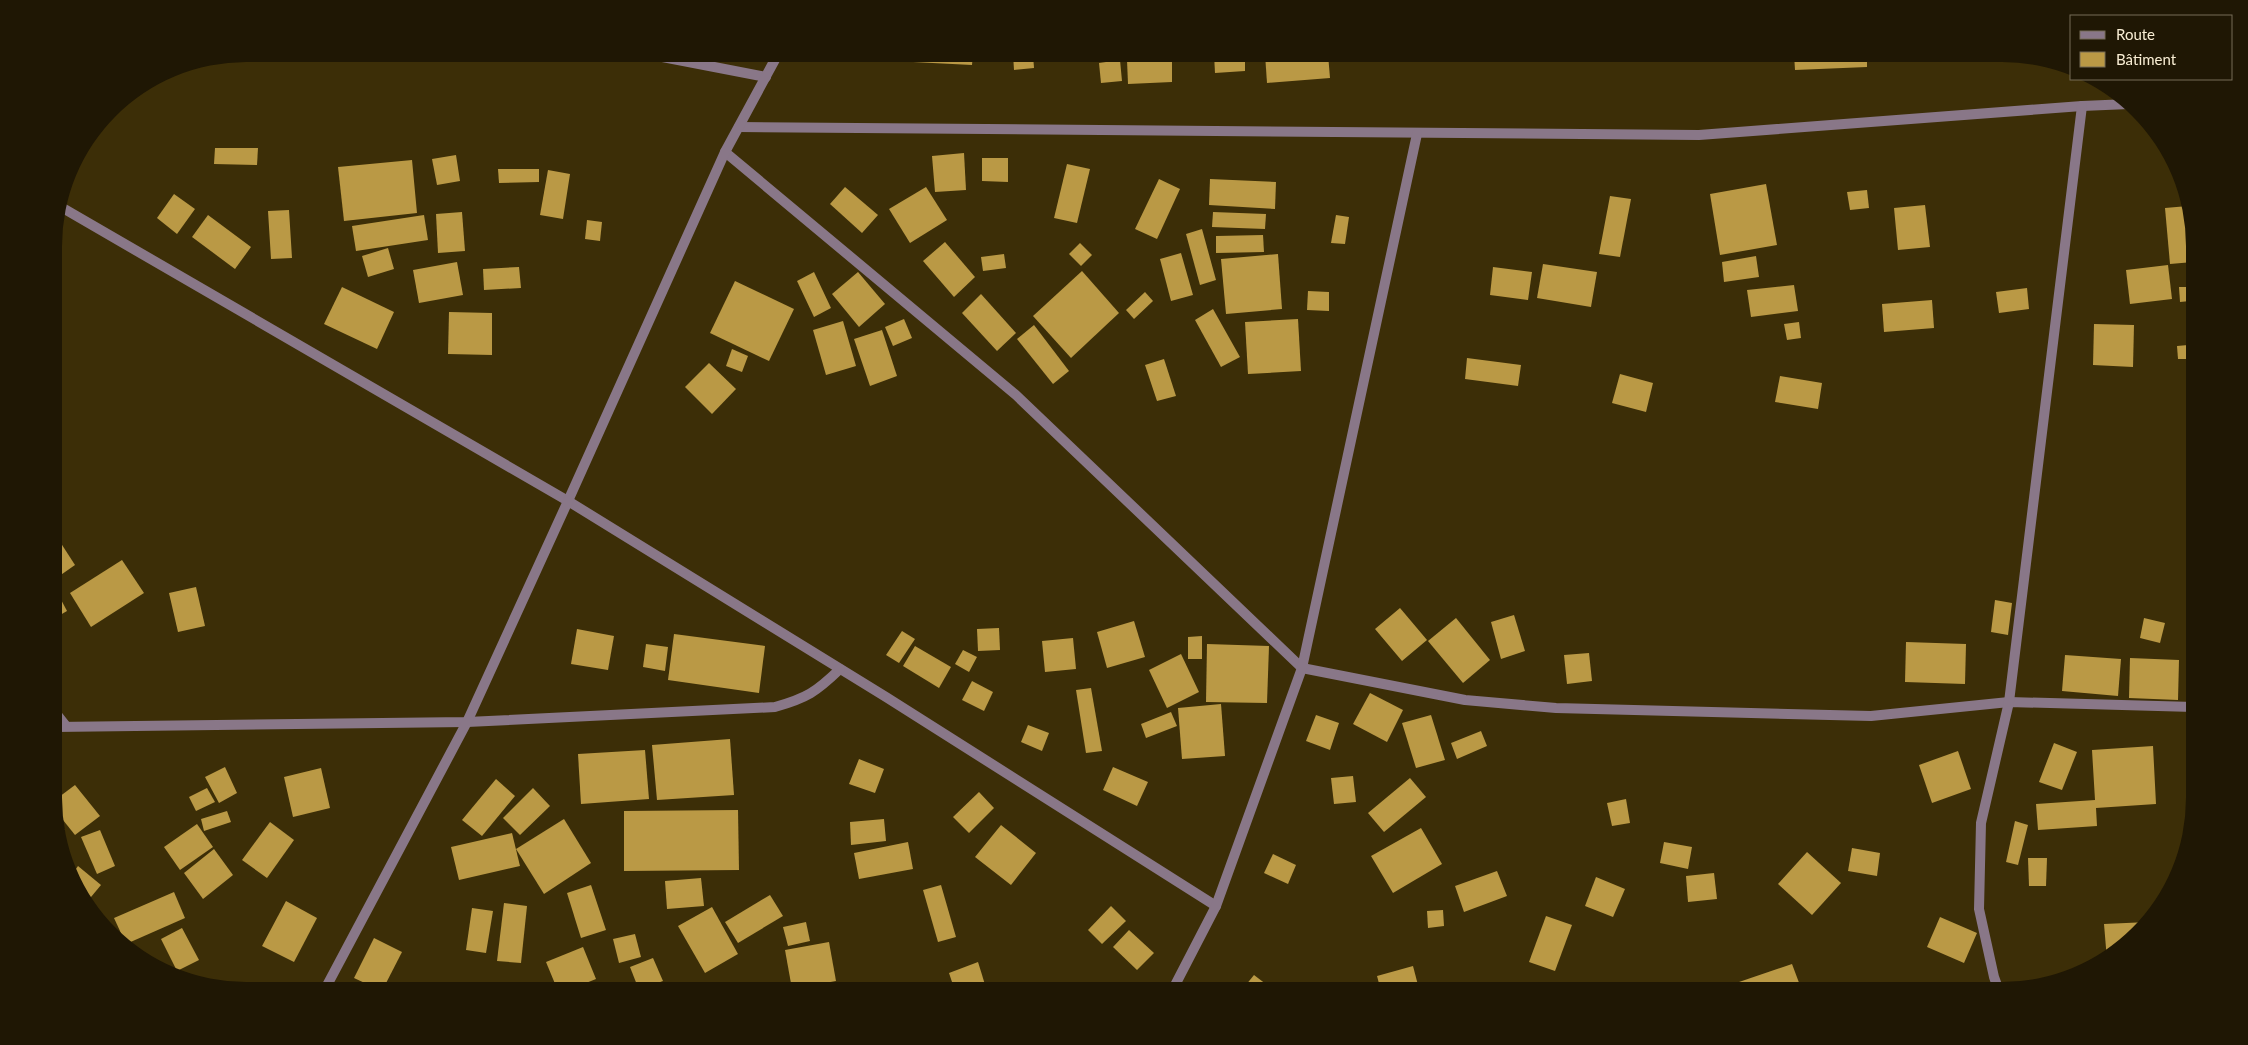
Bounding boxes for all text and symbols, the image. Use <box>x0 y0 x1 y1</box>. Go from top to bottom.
legend <box>2070 15 2233 80</box>
text: Route <box>2116 25 2155 43</box>
text: Bâtiment <box>2116 50 2177 68</box>

